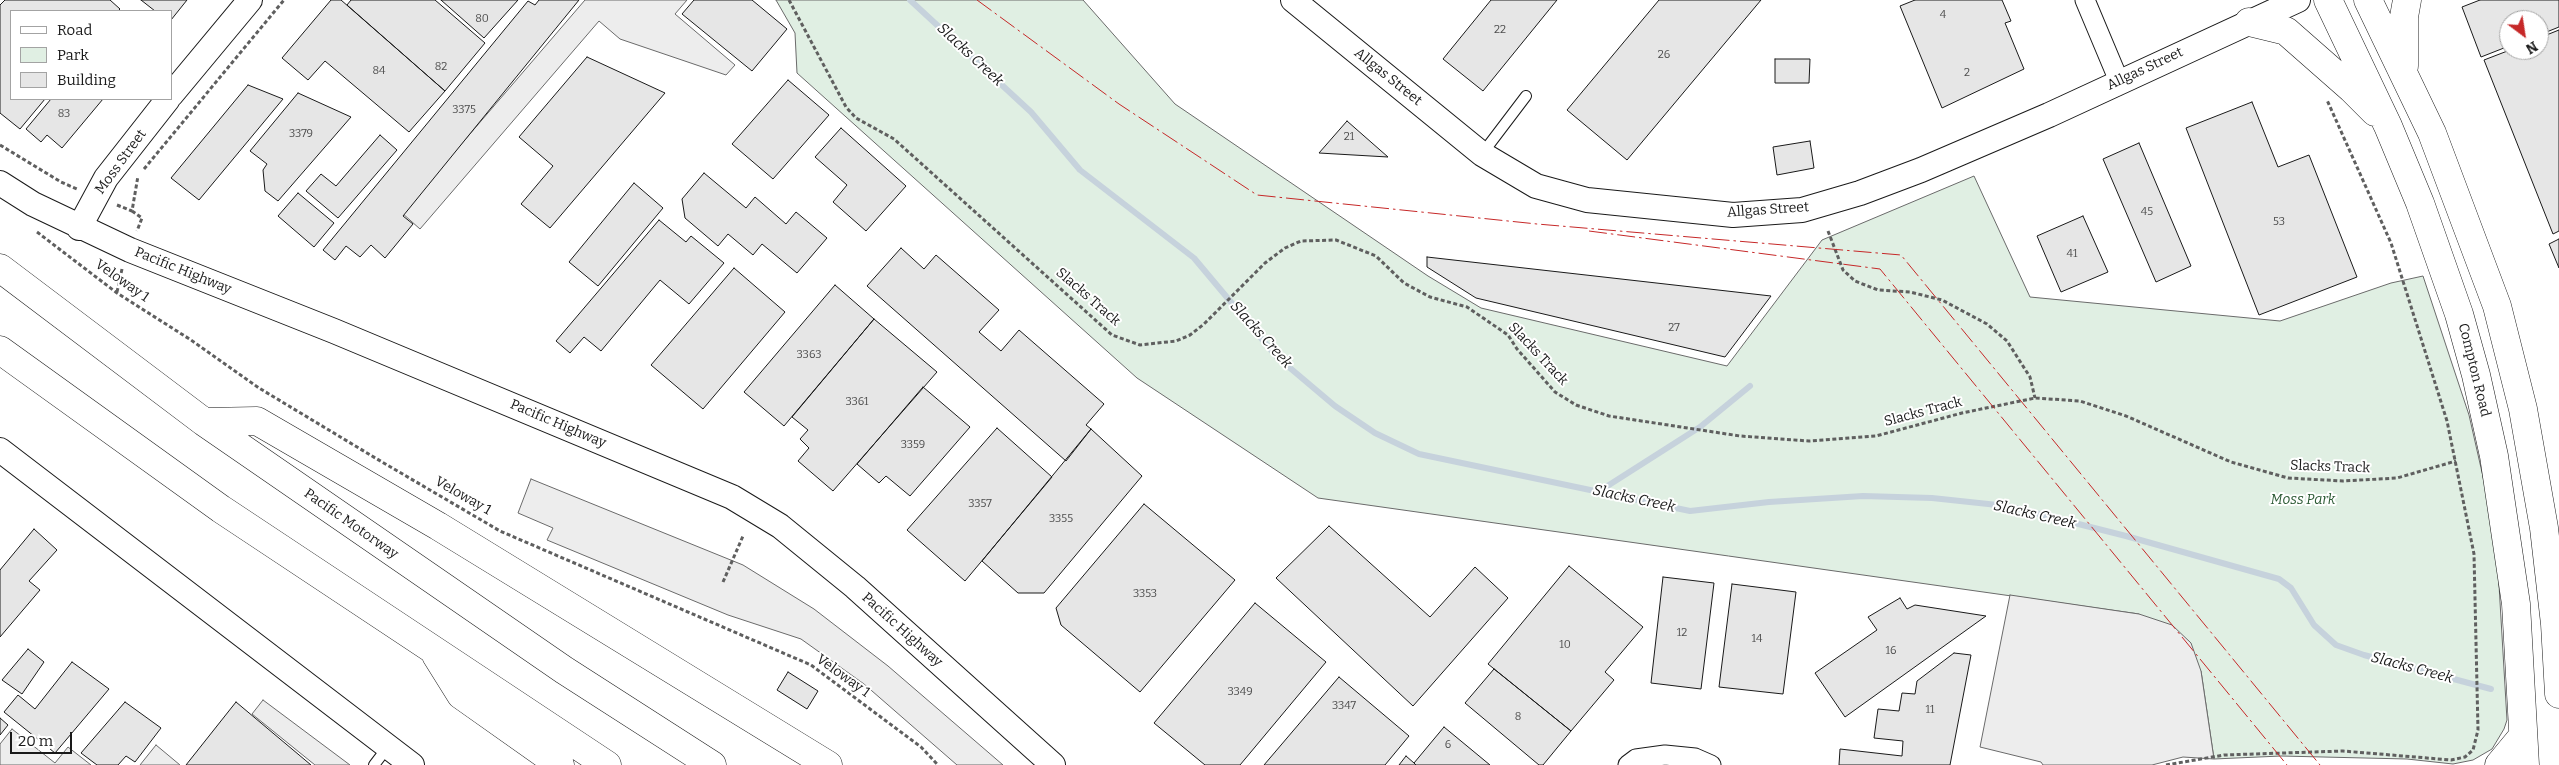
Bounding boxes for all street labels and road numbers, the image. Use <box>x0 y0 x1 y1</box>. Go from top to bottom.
street label: Allgas Street <box>2104 44 2186 94</box>
street label: Allgas Street <box>1351 45 1425 109</box>
street label: Moss Street <box>92 126 150 198</box>
street label: Allgas Street <box>1726 199 1810 221</box>
street label: Pacific Highway <box>132 244 234 298</box>
street label: Veloway 1 <box>92 256 152 306</box>
street label: Slacks Track <box>1052 264 1124 330</box>
street label: Slacks Track <box>1505 319 1571 389</box>
street label: Compton Road <box>2454 321 2494 419</box>
street label: Slacks Track <box>1882 394 1964 430</box>
street label: Pacific Highway <box>507 396 609 452</box>
street label: Slacks Track <box>2290 457 2370 477</box>
street label: Veloway 1 <box>432 473 494 519</box>
street label: Pacific Motorway <box>301 485 401 563</box>
street label: Pacific Highway <box>858 589 946 671</box>
street label: Veloway 1 <box>813 651 873 701</box>

